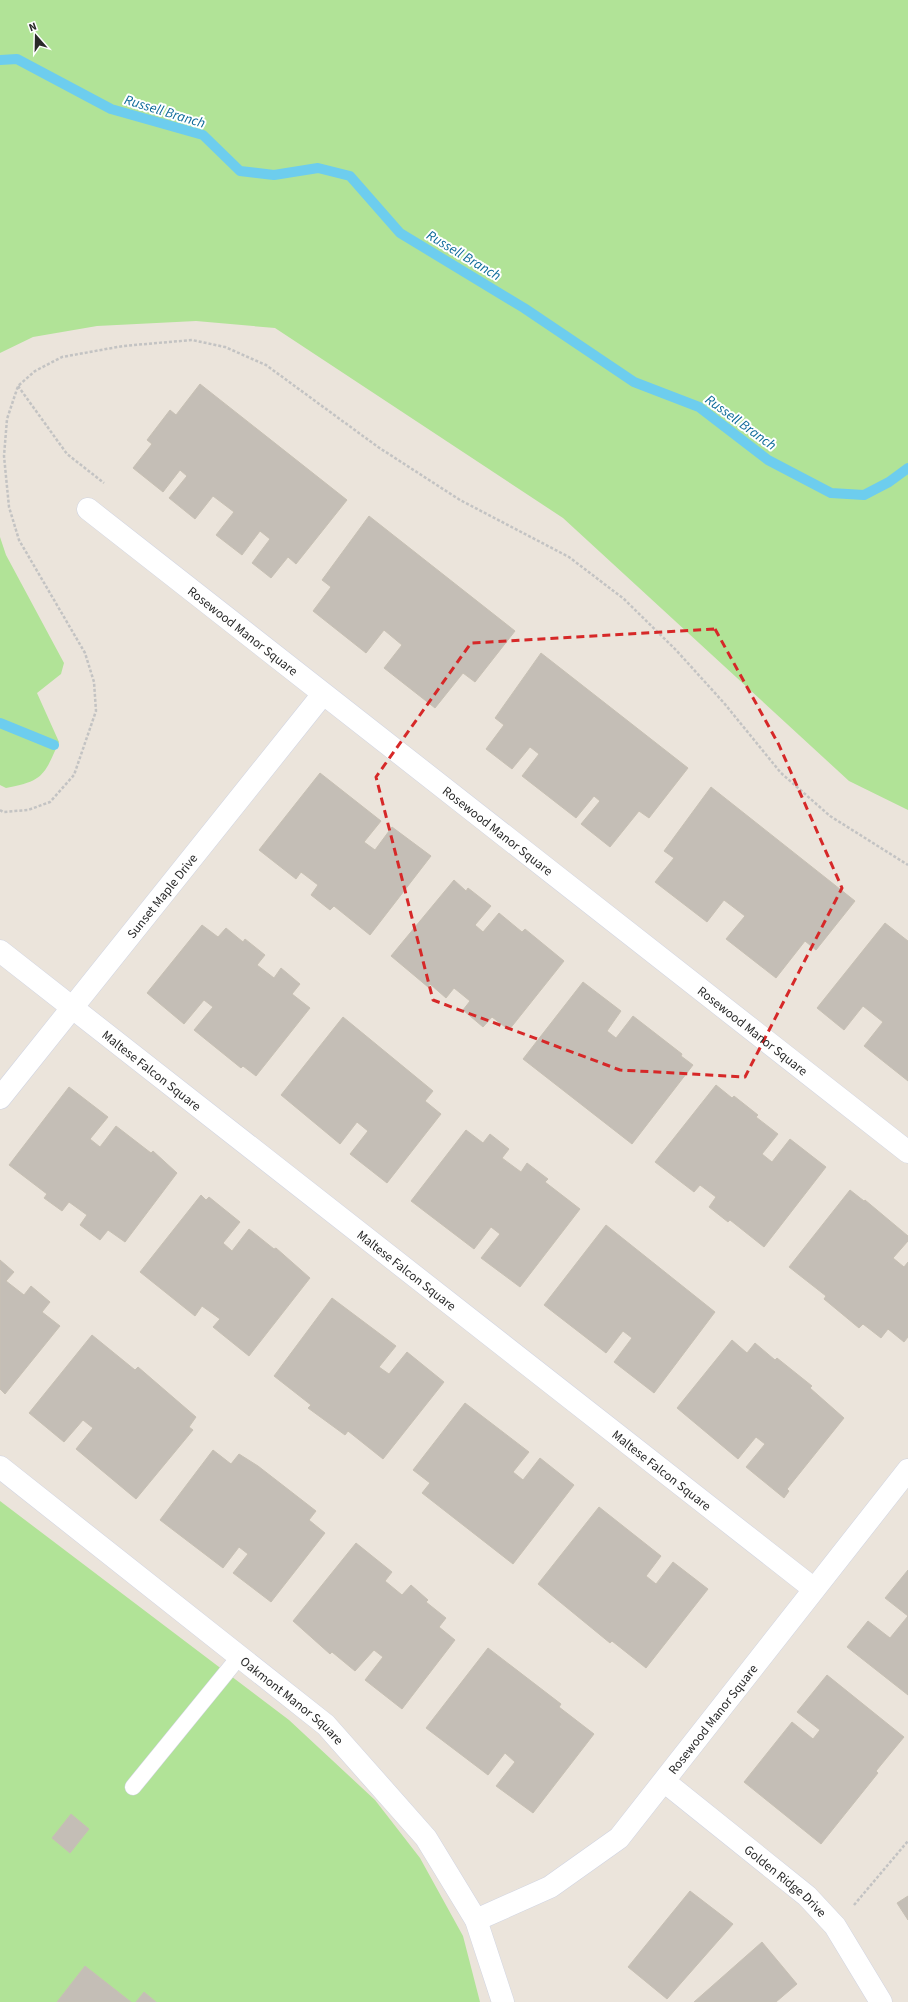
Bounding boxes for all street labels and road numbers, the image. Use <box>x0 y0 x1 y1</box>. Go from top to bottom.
street label: Rosewood Manor Square <box>184 582 301 680</box>
street label: Rosewood Manor Square <box>439 782 556 880</box>
street label: Sunset Maple Drive <box>123 850 202 942</box>
street label: Rosewood Manor Square <box>693 982 811 1080</box>
street label: Maltese Falcon Square <box>98 1026 205 1115</box>
street label: Maltese Falcon Square <box>353 1226 460 1315</box>
street label: Maltese Falcon Square <box>608 1426 715 1515</box>
street label: Oakmont Manor Square <box>236 1653 347 1749</box>
street label: Rosewood Manor Square <box>664 1661 762 1778</box>
street label: Golden Ridge Drive <box>740 1841 830 1921</box>

